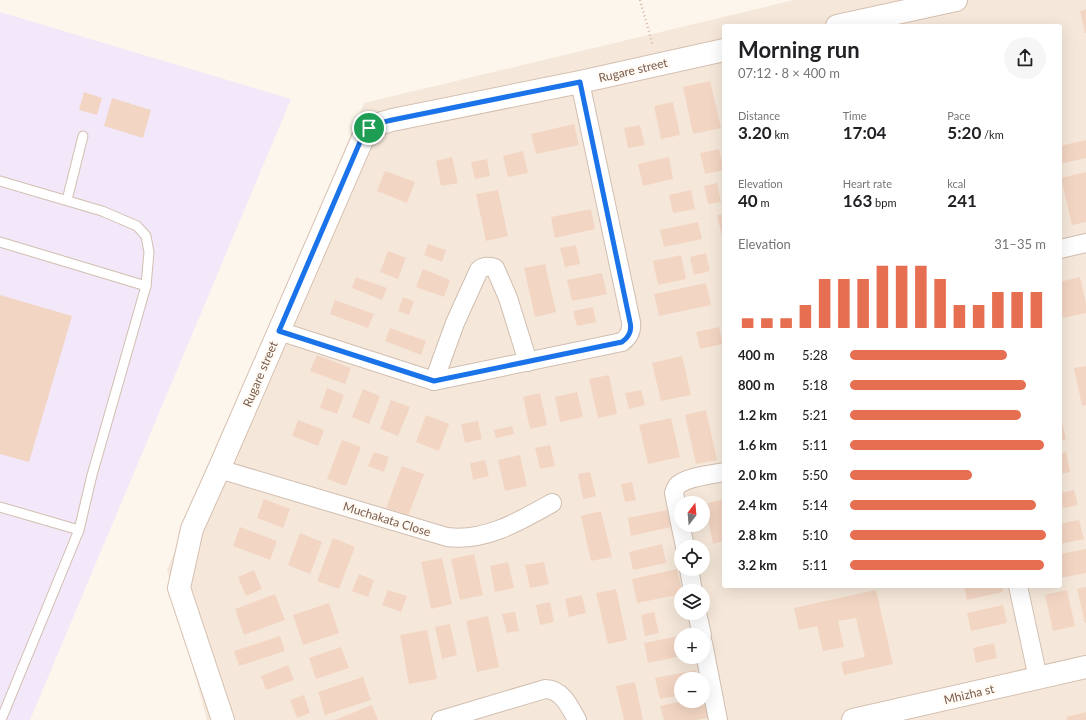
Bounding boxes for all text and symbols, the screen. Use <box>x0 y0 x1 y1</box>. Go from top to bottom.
text: Morning run <box>738 36 860 63</box>
button: share <box>1004 37 1046 79</box>
street label: Rugare street <box>597 55 670 85</box>
text: 07:12 · 8 × 400 m <box>738 65 840 81</box>
text: Distance <box>738 109 780 122</box>
text: Time <box>843 109 867 122</box>
text: Pace <box>947 109 970 122</box>
pin <box>352 111 386 145</box>
icon: arrive <box>358 117 380 139</box>
text: 3.20 <box>738 122 772 143</box>
text: 17:04 <box>843 122 886 143</box>
text: 5:20 <box>947 122 981 143</box>
text: km <box>772 128 789 141</box>
text: /km <box>981 128 1004 141</box>
text: Elevation <box>738 177 783 190</box>
text: Heart rate <box>843 177 892 190</box>
text: kcal <box>947 177 966 190</box>
text: 40 <box>738 190 758 211</box>
text: 163 <box>843 190 872 211</box>
text: 241 <box>947 190 977 211</box>
text: m <box>758 196 770 209</box>
text: bpm <box>872 196 896 209</box>
text: Elevation <box>738 236 791 252</box>
text: 31–35 m <box>994 236 1046 252</box>
street label: Rugare street <box>239 338 281 409</box>
text: 400 m <box>738 347 775 363</box>
text: 5:28 <box>802 347 828 363</box>
text: 800 m <box>738 377 775 393</box>
text: 5:18 <box>802 377 828 393</box>
text: 1.2 km <box>738 407 777 423</box>
text: 5:21 <box>802 407 828 423</box>
text: 1.6 km <box>738 437 777 453</box>
text: 5:11 <box>802 437 828 453</box>
text: 2.0 km <box>738 467 777 483</box>
text: 5:50 <box>802 467 828 483</box>
north arrow <box>674 496 710 532</box>
map controls <box>674 496 710 708</box>
text: 2.4 km <box>738 497 777 513</box>
text: 5:14 <box>802 497 828 513</box>
street label: Muchakata Close <box>341 499 433 539</box>
text: 2.8 km <box>738 527 777 543</box>
text: 5:10 <box>802 527 828 543</box>
button: locate <box>674 540 710 576</box>
text: 3.2 km <box>738 557 777 573</box>
text: 5:11 <box>802 557 828 573</box>
button: layers <box>674 584 710 620</box>
button: + <box>674 628 710 664</box>
button: − <box>674 672 710 708</box>
street label: Mhizha st <box>942 681 996 707</box>

